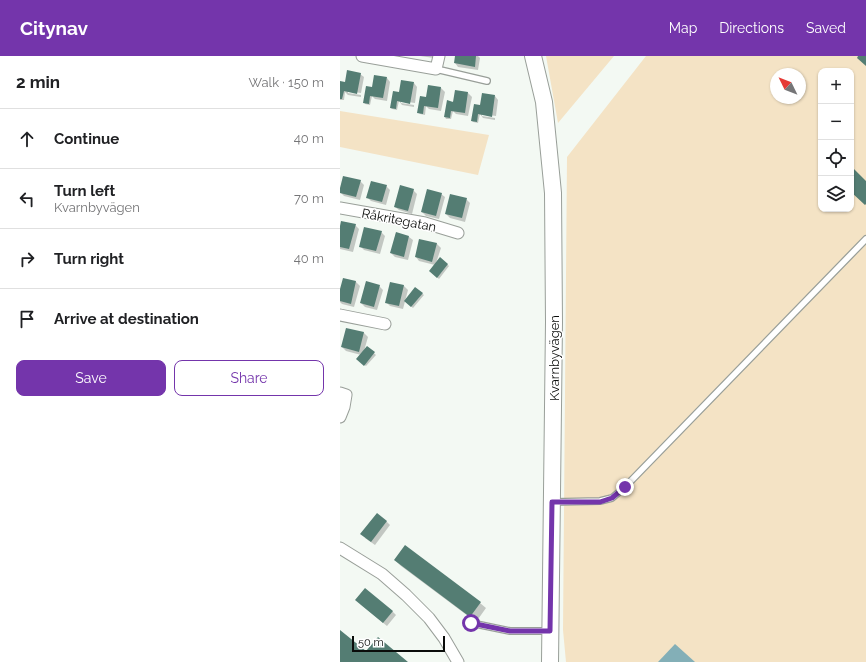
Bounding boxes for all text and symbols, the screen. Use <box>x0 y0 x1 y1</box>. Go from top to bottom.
text: Citynav <box>20 17 88 39</box>
text: Map <box>669 20 697 36</box>
text: Directions <box>719 20 784 36</box>
text: Saved <box>806 20 846 36</box>
north arrow <box>770 68 806 104</box>
map controls <box>818 68 854 212</box>
button: + <box>818 68 854 104</box>
text: 2 min <box>16 72 60 92</box>
text: Walk · 150 m <box>249 75 324 90</box>
button: − <box>818 104 854 140</box>
icon: ahead <box>16 128 38 150</box>
text: Continue <box>54 130 119 148</box>
text: 40 m <box>294 131 324 146</box>
button: locate <box>818 140 854 176</box>
button: layers <box>818 176 854 212</box>
text: Turn left <box>54 182 115 200</box>
icon: left <box>16 188 38 210</box>
text: 70 m <box>294 191 324 206</box>
text: Kvarnbyvägen <box>54 200 140 215</box>
street label: Råkritegatan <box>360 205 438 235</box>
icon: right <box>16 248 38 270</box>
text: Turn right <box>54 250 124 268</box>
text: 40 m <box>294 251 324 266</box>
icon: arrive <box>16 308 38 330</box>
text: Arrive at destination <box>54 310 199 328</box>
street label: Kvarnbyvägen <box>547 315 562 401</box>
button: Save <box>16 360 166 396</box>
button: Share <box>174 360 324 396</box>
route end <box>616 478 634 496</box>
route start <box>462 614 480 632</box>
scale bar <box>352 634 445 653</box>
text: 50 m <box>358 636 384 649</box>

